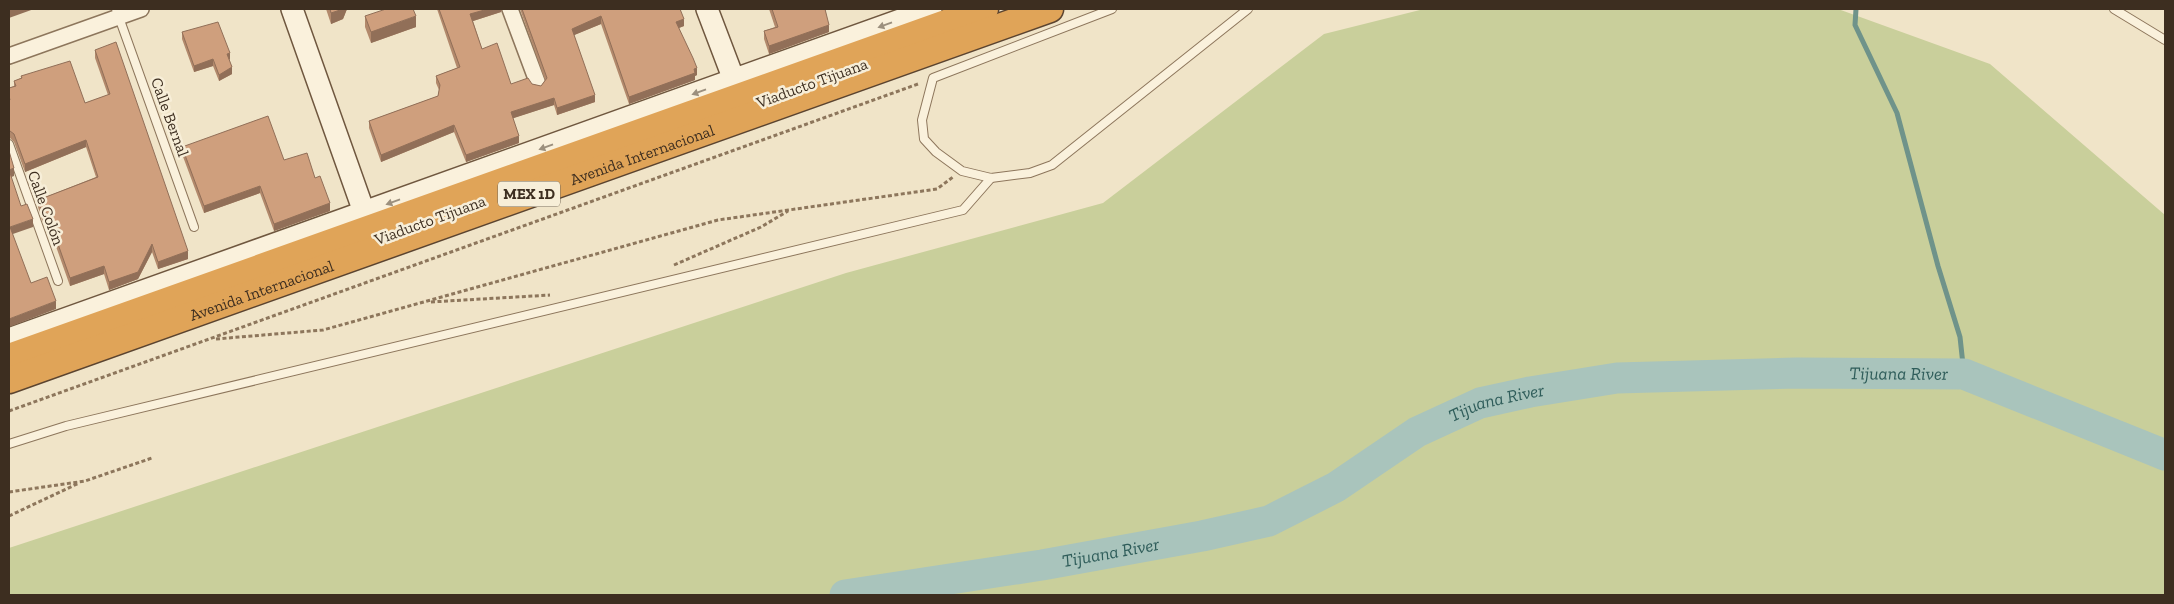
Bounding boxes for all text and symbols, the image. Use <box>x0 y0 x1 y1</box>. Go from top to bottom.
one-way arrow <box>877 21 892 29</box>
street label: Viaducto Tijuana <box>753 54 870 112</box>
street label: Calle Bernal <box>147 75 193 159</box>
one-way arrow <box>691 88 706 96</box>
street label: Avenida Internacional <box>567 120 717 189</box>
one-way arrow <box>538 143 553 151</box>
street label: Calle Colón <box>24 168 69 249</box>
road number: MEX 1D <box>498 182 560 206</box>
street label: Viaducto Tijuana <box>371 191 488 249</box>
one-way arrow <box>385 198 400 206</box>
street label: Avenida Internacional <box>187 256 336 324</box>
water label: Tijuana River <box>1849 362 1949 385</box>
water label: Tijuana River <box>1445 379 1547 427</box>
water label: Tijuana River <box>1060 533 1162 572</box>

